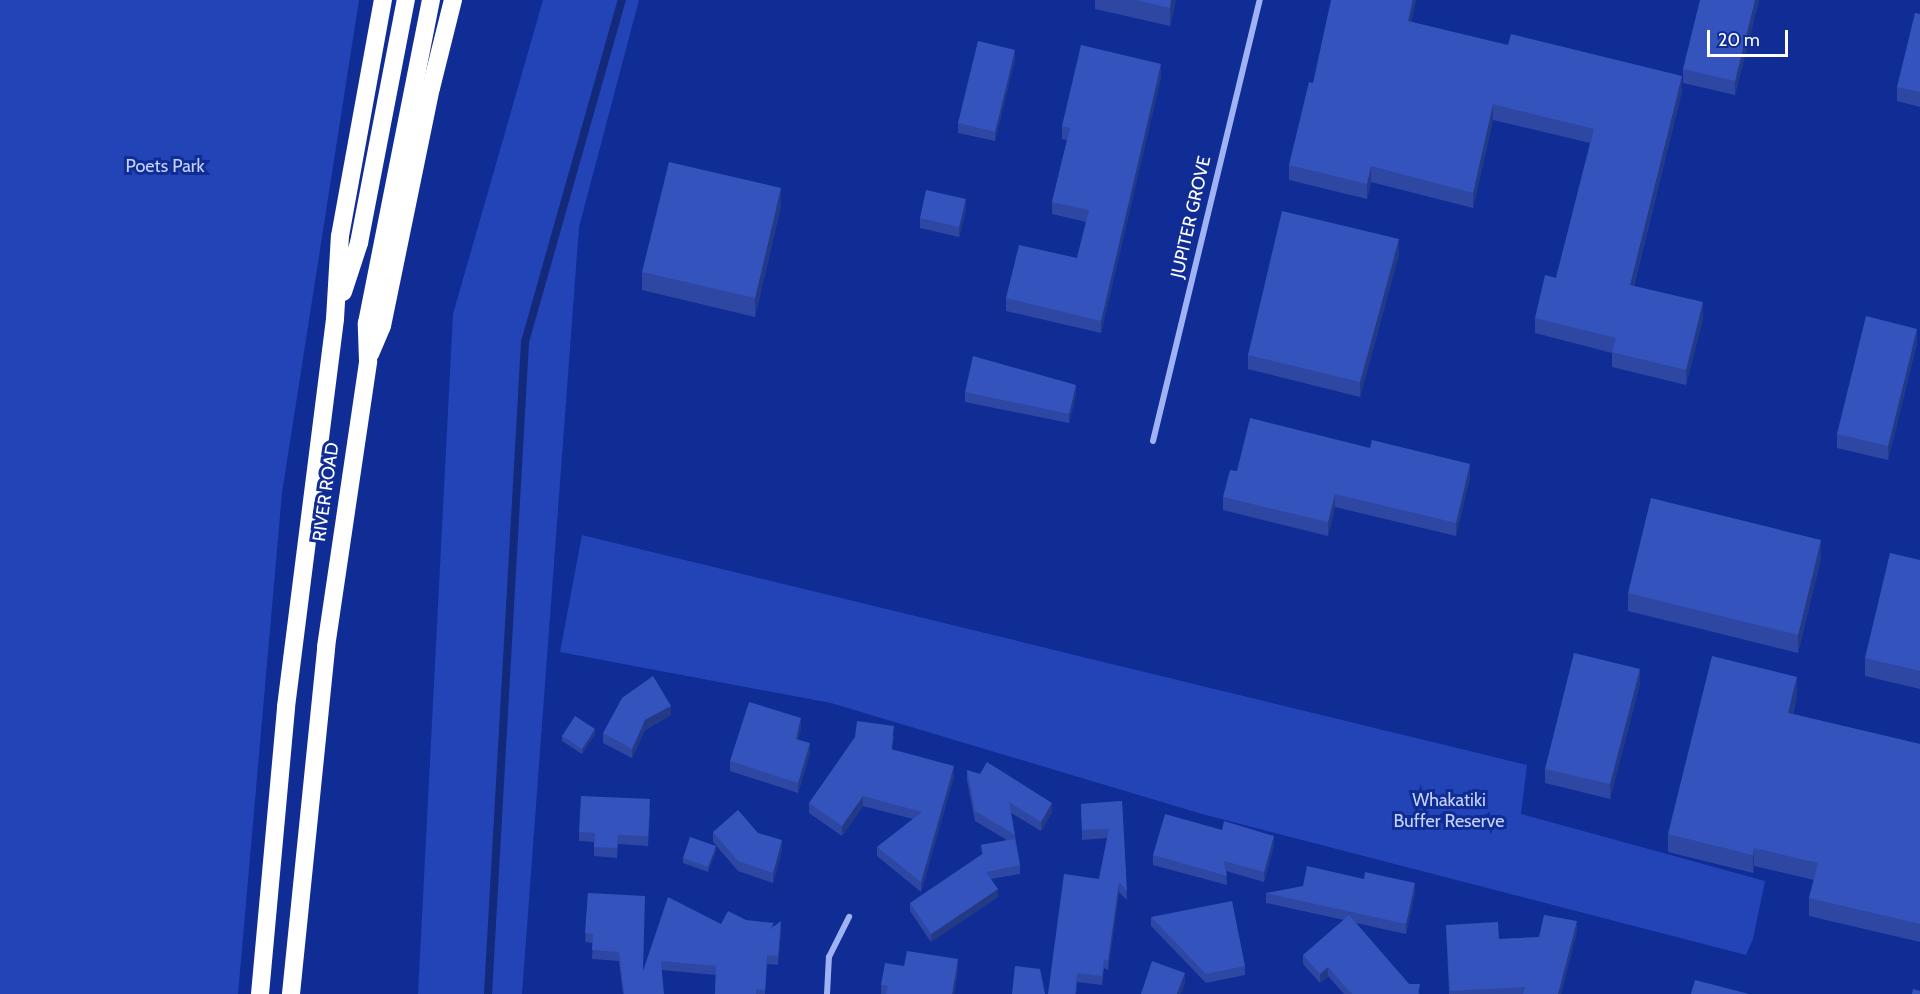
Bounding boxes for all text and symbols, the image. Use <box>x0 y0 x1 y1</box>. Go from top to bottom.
scale bar <box>1710 18 1791 56</box>
text: 20 m <box>1718 29 1760 51</box>
street label: JUPITER GROVE <box>1166 154 1216 280</box>
park label: Poets Park <box>125 155 205 177</box>
street label: RIVER ROAD <box>308 441 344 543</box>
park label: Whakatiki Buffer Reserve <box>1394 790 1504 832</box>

